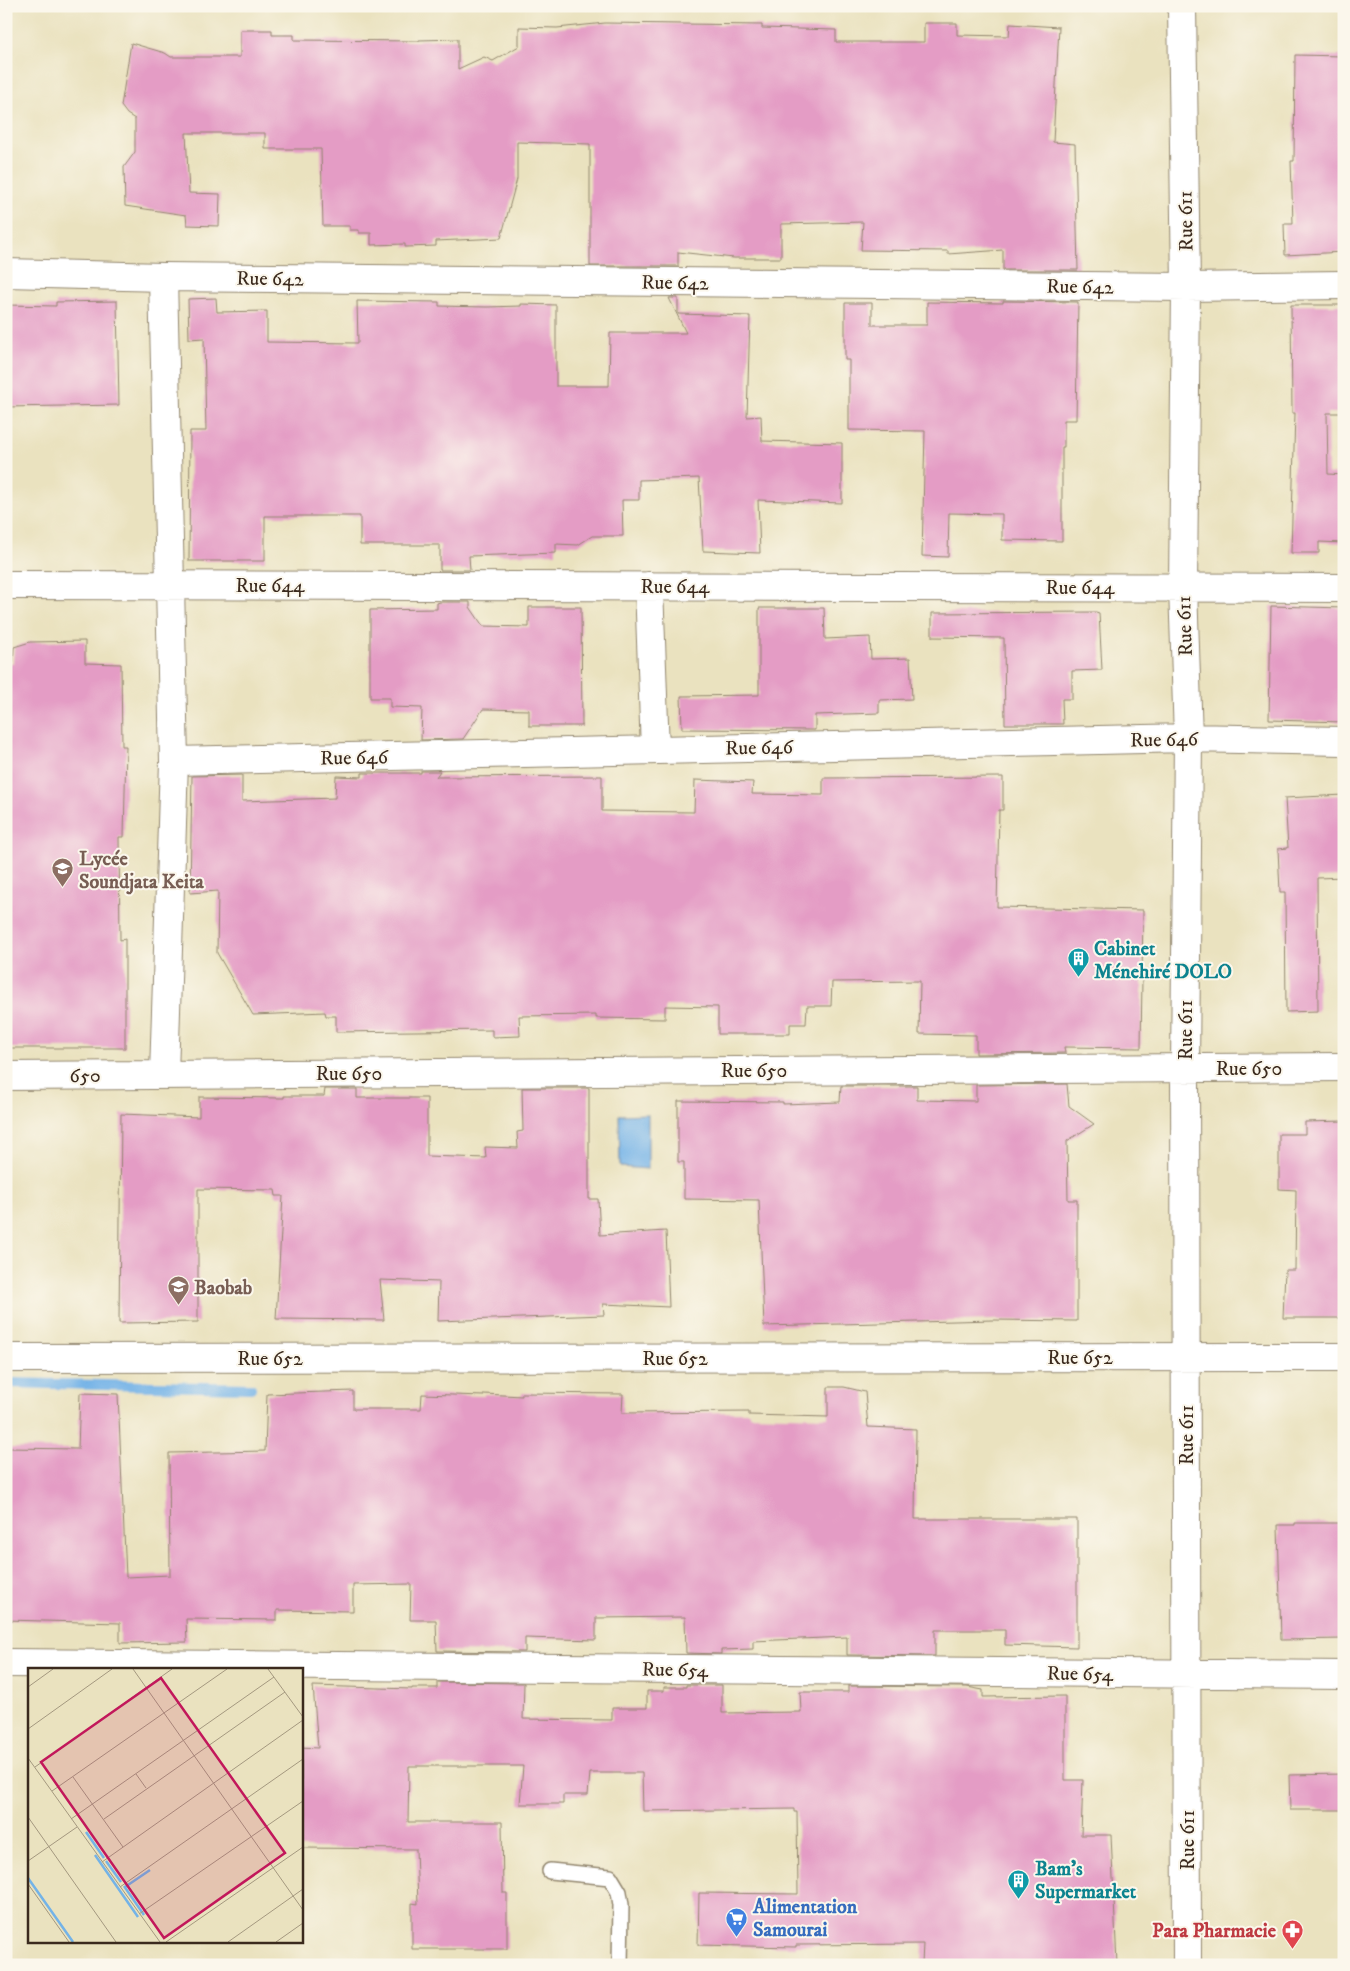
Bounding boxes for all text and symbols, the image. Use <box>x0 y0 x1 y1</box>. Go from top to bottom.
street label: Rue 611 <box>1173 190 1200 251</box>
street label: Rue 642 <box>236 266 304 293</box>
street label: Rue 642 <box>641 270 709 297</box>
street label: Rue 642 <box>1046 274 1114 301</box>
street label: Rue 644 <box>236 574 305 599</box>
street label: Rue 644 <box>641 575 710 600</box>
street label: Rue 644 <box>1046 576 1115 601</box>
street label: Rue 611 <box>1172 595 1199 657</box>
street label: Rue 646 <box>1130 727 1199 754</box>
street label: Rue 646 <box>725 735 794 762</box>
street label: Rue 646 <box>320 745 389 772</box>
place label: Lycée Soundjata Keita <box>79 847 204 895</box>
school or university icon: Lycée Soundjata Keita <box>51 857 75 888</box>
place label: Cabinet Ménehiré DOLO <box>1094 937 1232 985</box>
building icon: Cabinet Ménehiré DOLO <box>1066 947 1090 978</box>
street label: Rue 611 <box>1174 1000 1199 1060</box>
street label: Rue 650 <box>1216 1057 1282 1082</box>
street label: Rue 650 <box>721 1059 787 1084</box>
street label: Rue 650 <box>316 1062 382 1087</box>
street label: 650 <box>69 1064 101 1089</box>
school or university icon: Baobab <box>166 1275 190 1306</box>
place label: Baobab <box>194 1276 253 1301</box>
street label: Rue 652 <box>1047 1346 1113 1371</box>
street label: Rue 652 <box>237 1347 303 1372</box>
street label: Rue 652 <box>642 1347 708 1372</box>
street label: Rue 611 <box>1175 1405 1200 1465</box>
street label: Rue 654 <box>642 1657 709 1684</box>
street label: Rue 654 <box>1047 1661 1114 1688</box>
inset map <box>28 1668 302 1944</box>
street label: Rue 611 <box>1176 1810 1201 1870</box>
place label: Bam's Supermarket <box>1035 1857 1137 1905</box>
building icon: Bam's Supermarket <box>1007 1868 1031 1899</box>
place label: Alimentation Samourai <box>752 1895 858 1943</box>
supermarket icon: Alimentation Samourai <box>725 1906 749 1937</box>
pharmacy icon: Para Pharmacie <box>1280 1918 1304 1949</box>
place label: Para Pharmacie <box>1152 1919 1277 1944</box>

